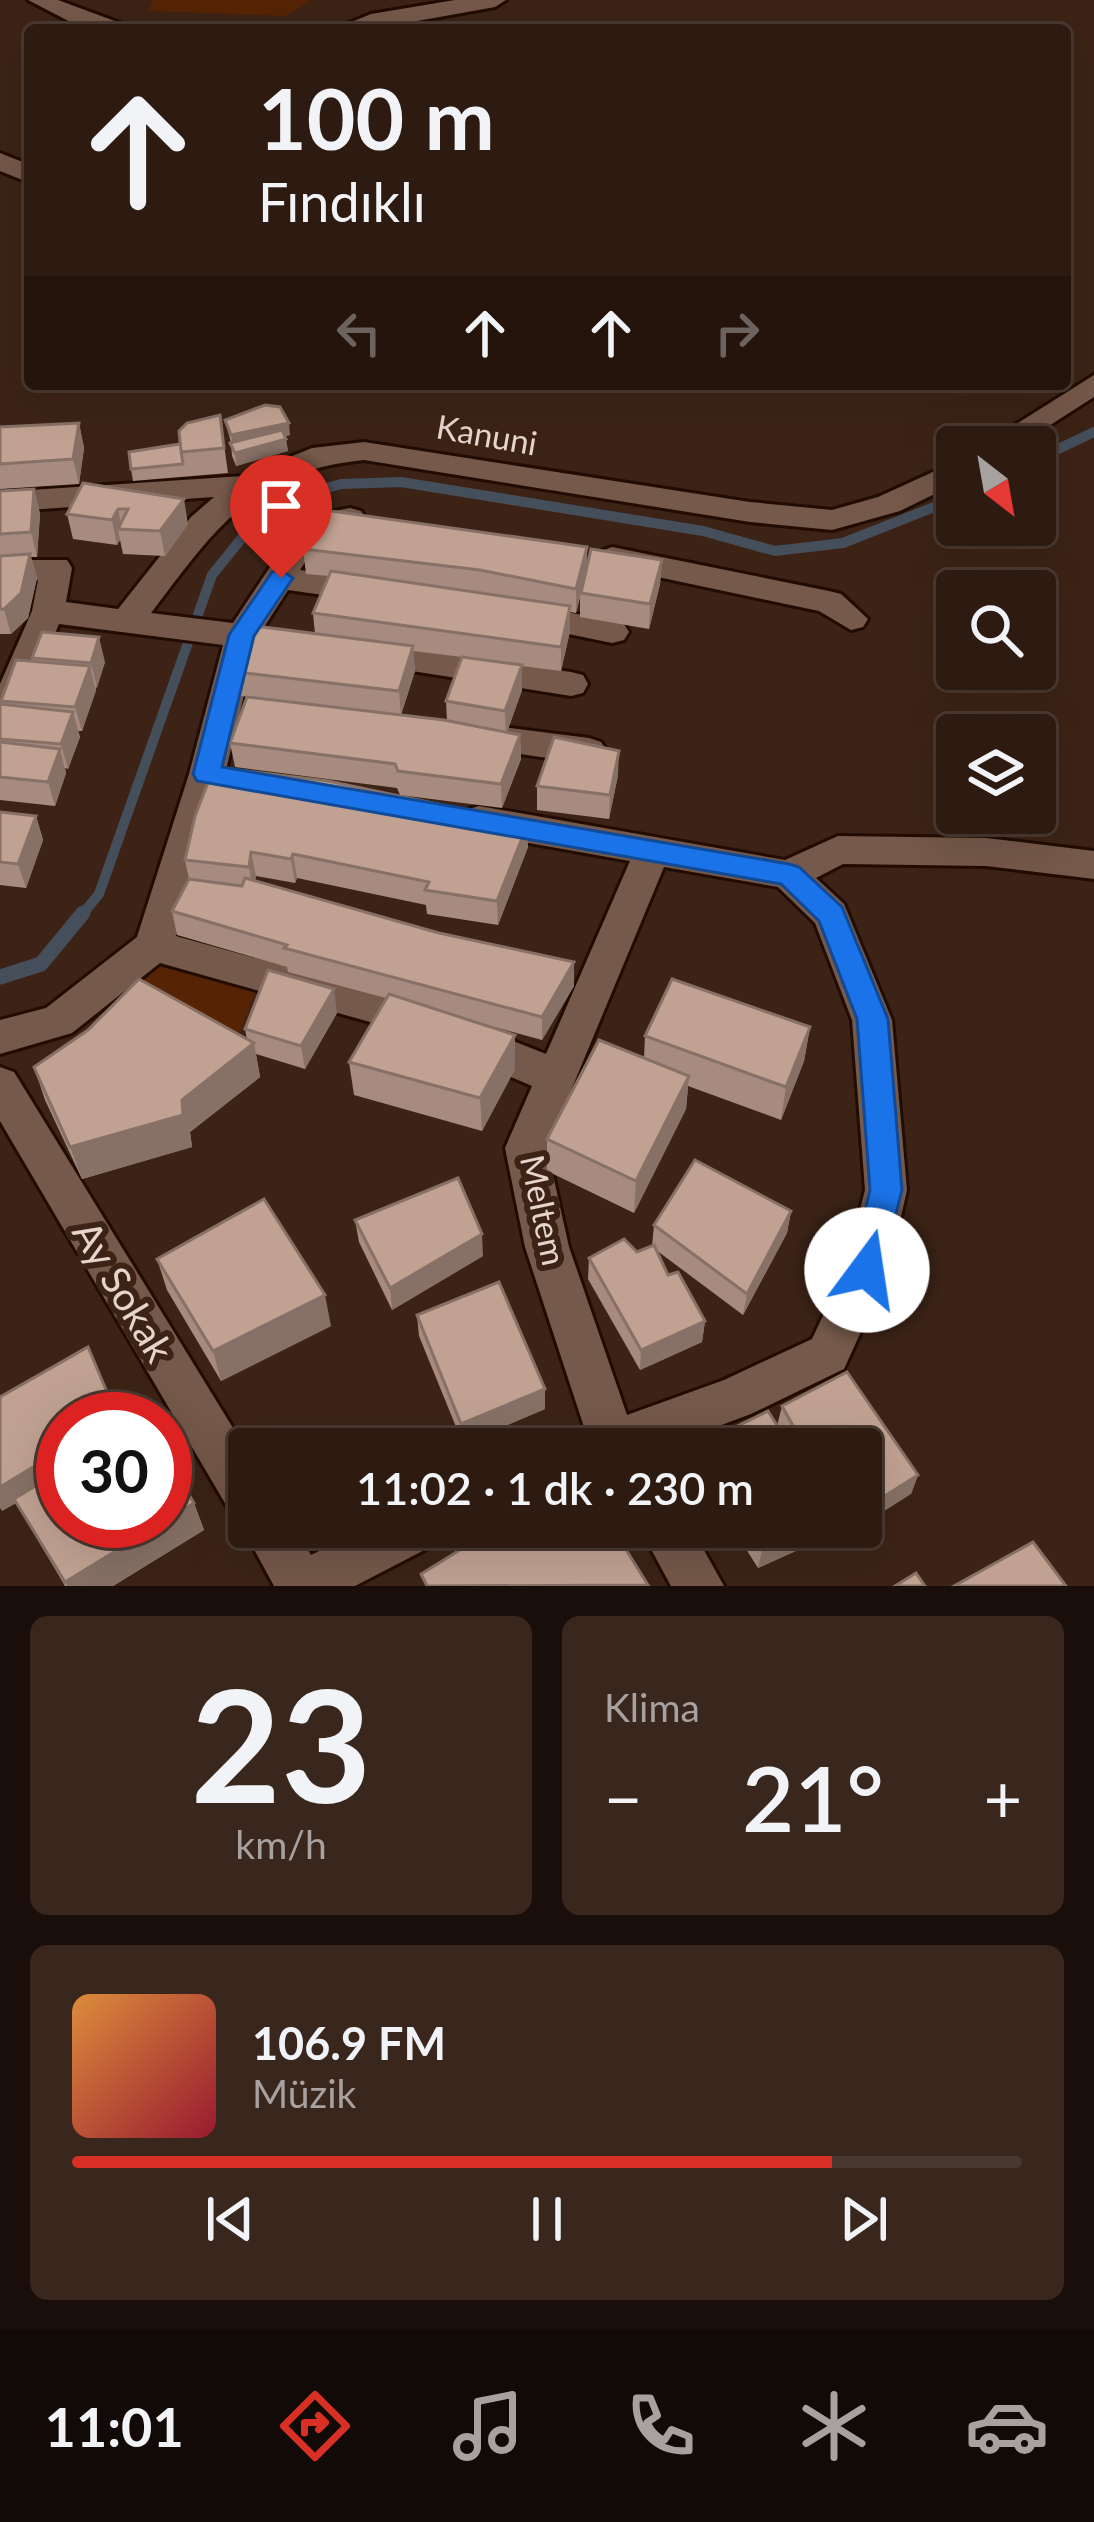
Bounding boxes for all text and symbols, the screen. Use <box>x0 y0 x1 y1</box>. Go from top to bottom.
text: 100 m <box>258 67 495 168</box>
icon: ahead <box>60 72 216 228</box>
text: Fındıklı <box>258 169 426 234</box>
icon: left <box>326 300 392 366</box>
icon: ahead <box>452 300 518 366</box>
icon: ahead <box>578 300 644 366</box>
icon: right <box>704 300 770 366</box>
street label: Kanuni <box>434 406 540 462</box>
north arrow <box>936 426 1056 546</box>
map controls <box>936 426 1056 834</box>
pin <box>230 455 332 578</box>
icon: arrive <box>248 473 314 539</box>
button: search <box>936 570 1056 690</box>
button: layers <box>936 714 1056 834</box>
street label: Meltem <box>513 1151 575 1269</box>
position arrow <box>804 1207 930 1333</box>
street label: Ay Sokak <box>64 1212 184 1370</box>
speed limit sign: 30 <box>36 1392 192 1548</box>
text: 11:02 · 1 dk · 230 m <box>356 1461 754 1515</box>
text: 23 <box>191 1649 371 1836</box>
text: Klima <box>604 1684 700 1730</box>
text: 21° <box>742 1743 884 1851</box>
text: − <box>604 1758 642 1837</box>
text: + <box>984 1758 1022 1837</box>
text: km/h <box>235 1821 327 1867</box>
text: 106.9 FM <box>252 2016 446 2070</box>
text: Müzik <box>252 2070 356 2116</box>
icon: previous <box>197 2186 263 2252</box>
icon: pause <box>514 2186 580 2252</box>
icon: next <box>831 2186 897 2252</box>
icon: directions <box>273 2384 357 2468</box>
icon: music <box>446 2384 530 2468</box>
icon: phone <box>619 2384 703 2468</box>
icon: climate <box>792 2384 876 2468</box>
icon: car <box>965 2384 1049 2468</box>
text: 11:01 <box>45 2394 184 2459</box>

